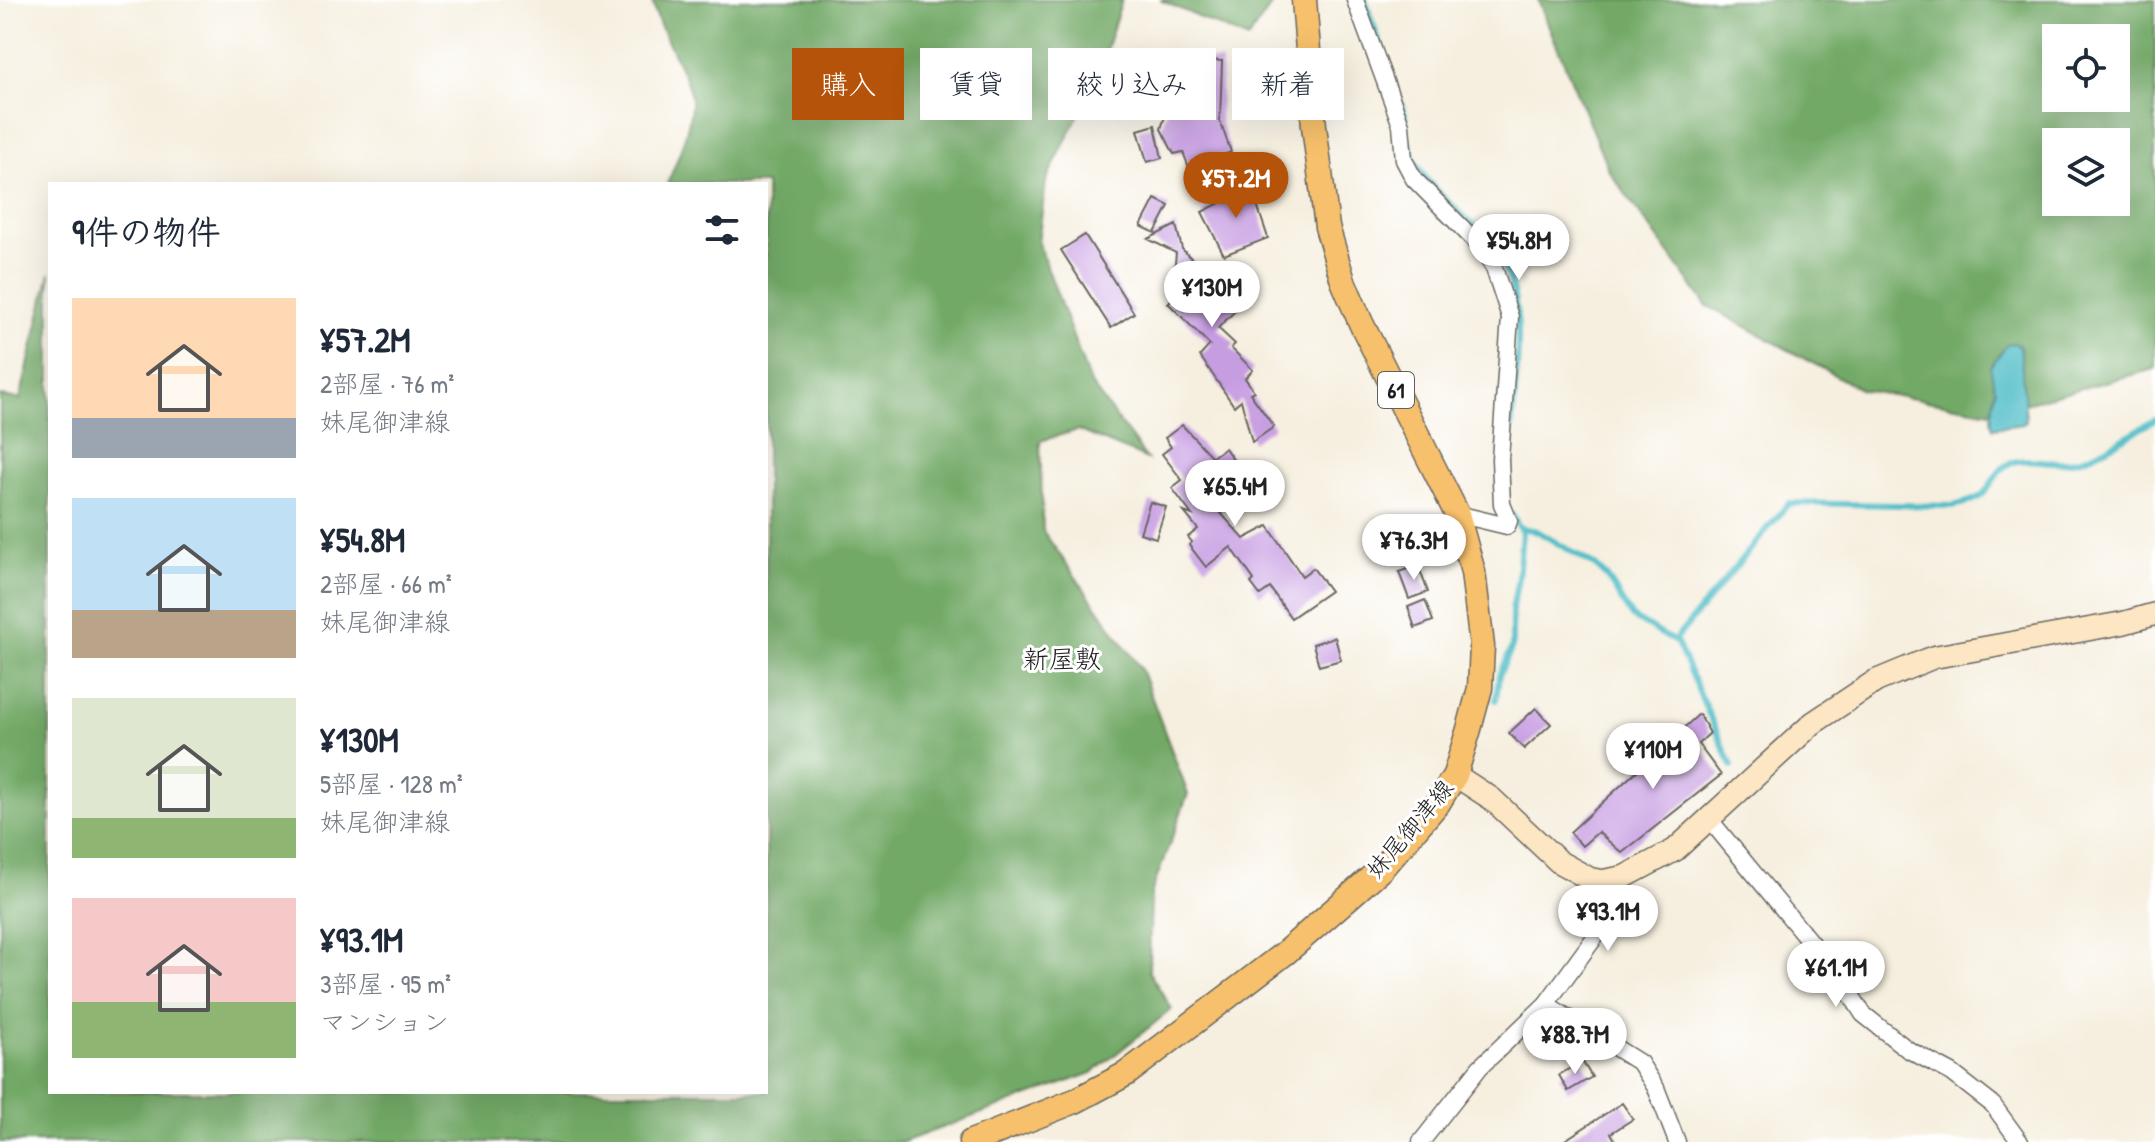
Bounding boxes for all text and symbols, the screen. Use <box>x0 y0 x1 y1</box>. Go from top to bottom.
map controls <box>2042 24 2130 216</box>
button: locate <box>2042 24 2130 112</box>
chip: 購入 <box>792 48 904 120</box>
chip: 賃貸 <box>920 48 1032 120</box>
chip: 絞り込み <box>1048 48 1216 120</box>
chip: 新着 <box>1232 48 1344 120</box>
button: layers <box>2042 128 2130 216</box>
pin: ¥57.2M <box>1171 152 1301 220</box>
text: ¥57.2M <box>1201 160 1271 195</box>
icon: filters <box>700 208 744 252</box>
text: 9件の物件 <box>72 209 220 255</box>
pin: ¥54.8M <box>1454 214 1584 282</box>
text: ¥54.8M <box>1486 222 1552 257</box>
pin: ¥130M <box>1156 261 1268 329</box>
text: ¥130M <box>1182 269 1242 304</box>
text: ¥57.2M <box>320 317 410 363</box>
icon: home <box>136 330 232 426</box>
text: 2部屋 · 76 m² <box>320 366 454 401</box>
road number: 61 <box>1378 372 1414 408</box>
text: 妹尾御津線 <box>320 404 450 439</box>
pin: ¥65.4M <box>1170 460 1300 528</box>
text: ¥65.4M <box>1203 468 1267 503</box>
pin: ¥76.3M <box>1349 514 1479 582</box>
text: ¥54.8M <box>320 517 405 563</box>
text: ¥76.3M <box>1380 522 1448 557</box>
icon: home <box>136 530 232 626</box>
text: 2部屋 · 66 m² <box>320 566 452 601</box>
text: 妹尾御津線 <box>320 604 450 639</box>
district label: 新屋敷 <box>1023 641 1101 676</box>
text: ¥130M <box>320 717 399 763</box>
pin: ¥110M <box>1597 723 1709 791</box>
icon: home <box>136 730 232 826</box>
text: ¥110M <box>1624 731 1682 766</box>
text: 5部屋 · 128 m² <box>320 766 463 801</box>
street label: 妹尾御津線 <box>1358 772 1460 885</box>
text: 妹尾御津線 <box>320 804 450 839</box>
pin: ¥93.1M <box>1543 885 1673 953</box>
text: ¥93.1M <box>1576 893 1640 928</box>
text: ¥93.1M <box>320 917 403 963</box>
icon: home <box>136 930 232 1026</box>
pin: ¥61.1M <box>1771 941 1901 1009</box>
text: ¥61.1M <box>1805 949 1867 984</box>
text: 3部屋 · 95 m² <box>320 966 451 1001</box>
text: マンション <box>320 1004 449 1039</box>
pin: ¥88.7M <box>1510 1008 1640 1076</box>
text: ¥88.7M <box>1541 1016 1609 1051</box>

